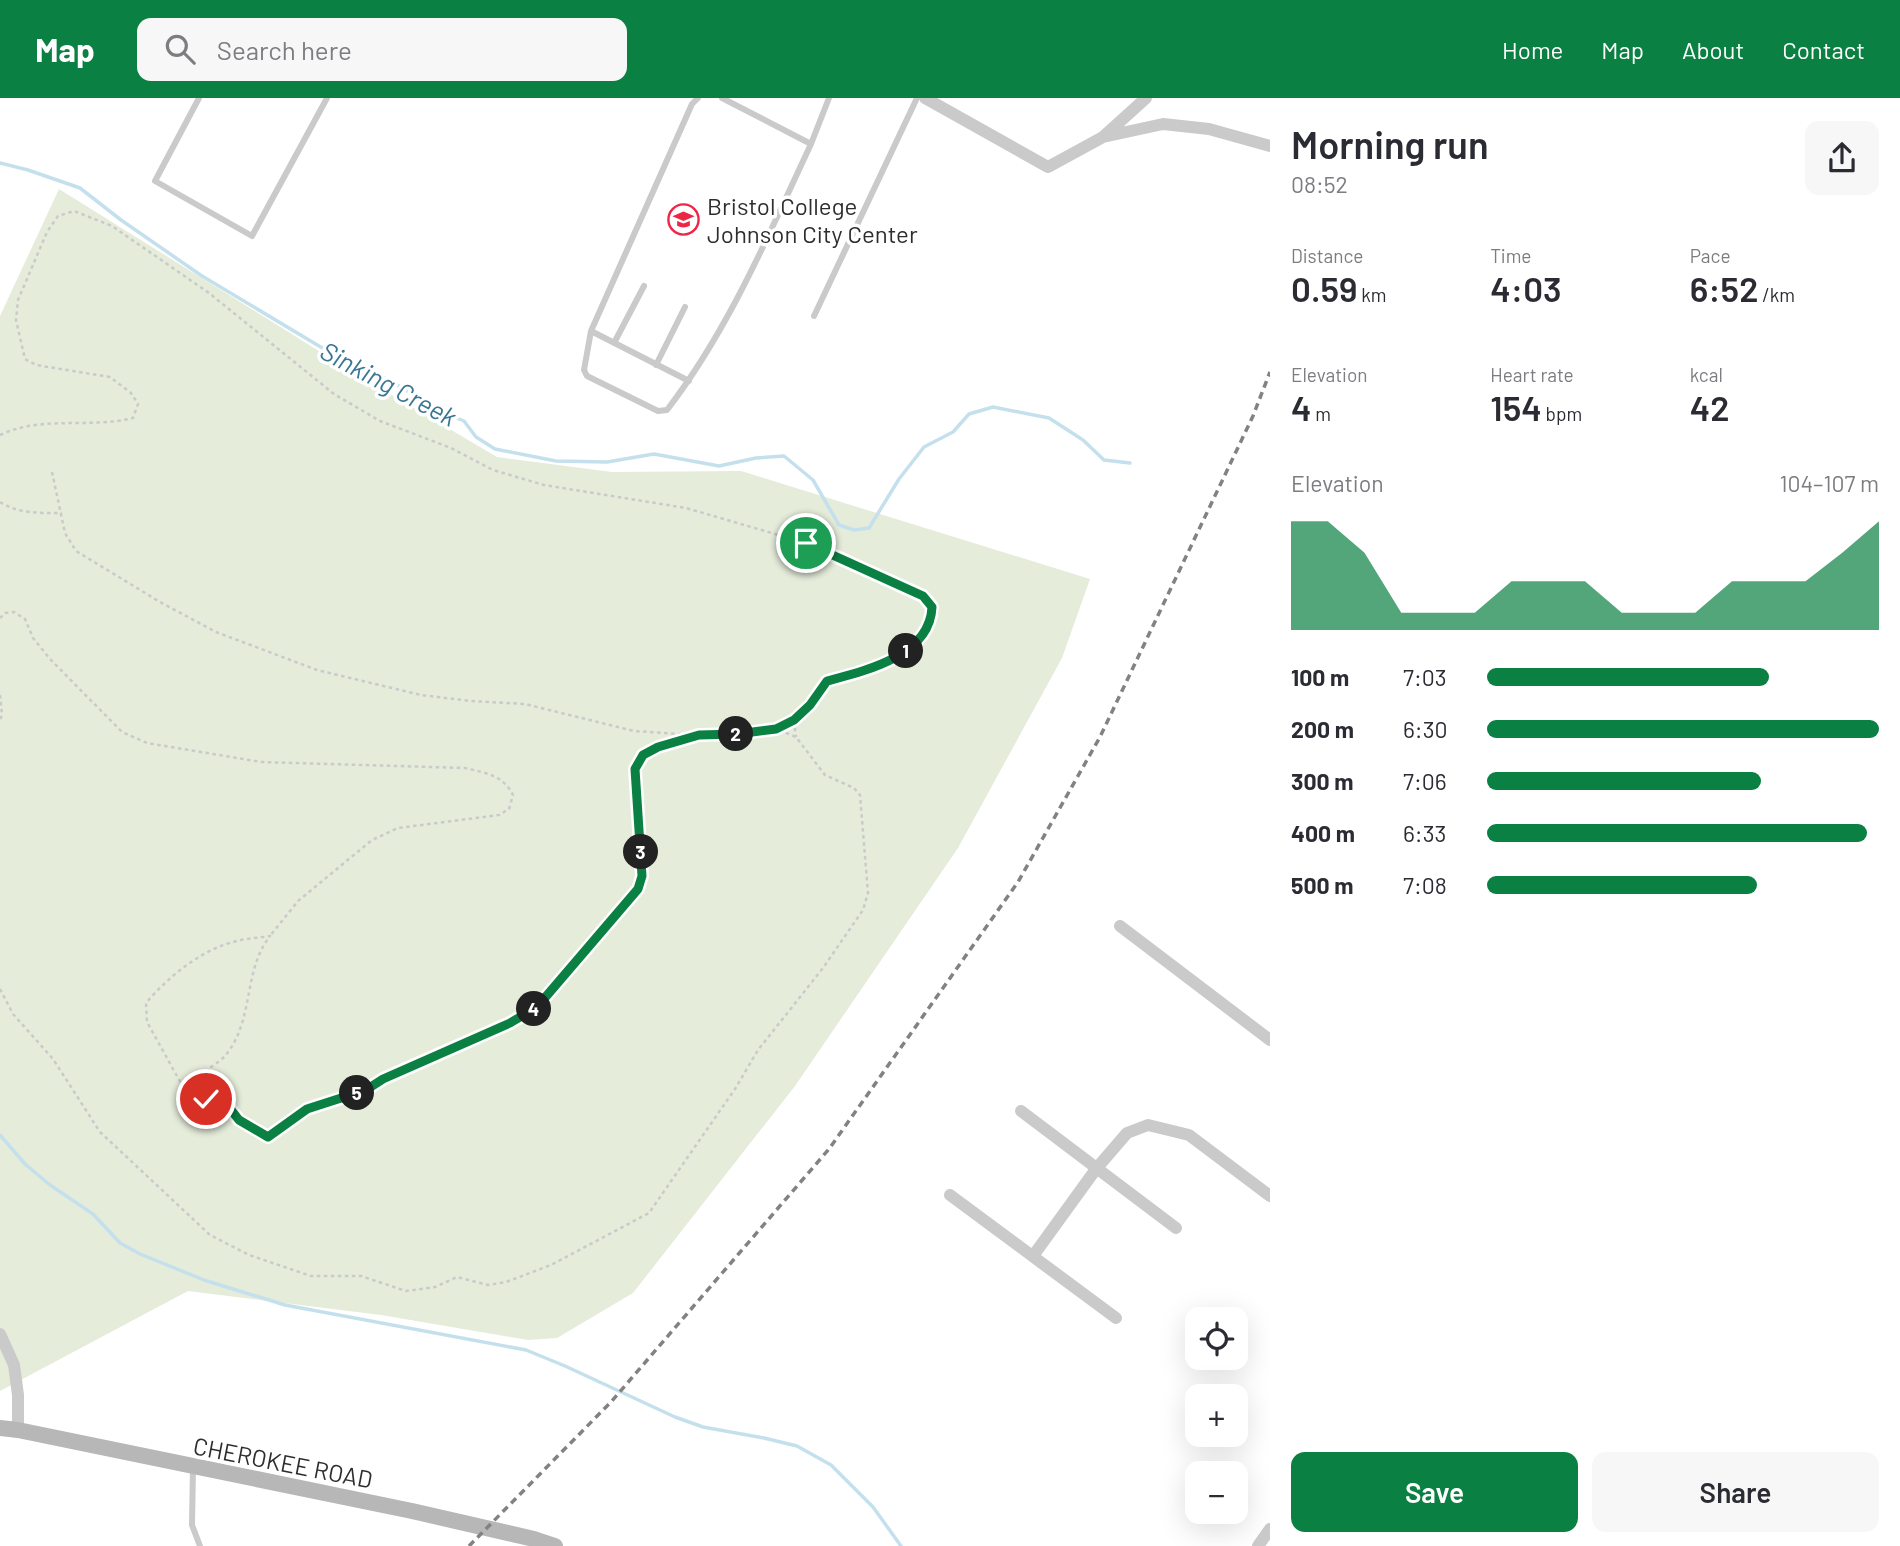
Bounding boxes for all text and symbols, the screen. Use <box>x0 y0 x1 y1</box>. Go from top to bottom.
search box <box>137 18 627 81</box>
text: Map <box>35 29 95 69</box>
icon: search <box>161 30 199 68</box>
text: Search here <box>217 34 352 65</box>
text: Home <box>1502 35 1563 64</box>
text: Map <box>1601 35 1644 64</box>
text: About <box>1682 35 1744 64</box>
text: Contact <box>1782 35 1865 64</box>
text: Morning run <box>1291 121 1489 167</box>
button: share <box>1805 121 1879 195</box>
text: 08:52 <box>1291 170 1348 198</box>
place label: Bristol College Johnson City Center <box>707 191 918 248</box>
school or university icon: Bristol College Johnson City Center <box>667 202 701 236</box>
text: Distance <box>1291 244 1363 267</box>
text: Time <box>1490 244 1531 267</box>
text: Pace <box>1690 244 1731 267</box>
text: 0.59 <box>1291 267 1357 309</box>
text: 4:03 <box>1490 267 1562 309</box>
text: 6:52 <box>1690 267 1758 309</box>
text: km <box>1357 283 1386 306</box>
text: /km <box>1758 283 1795 306</box>
water label: Sinking Creek <box>316 334 463 432</box>
text: Elevation <box>1291 363 1368 386</box>
text: Heart rate <box>1490 363 1574 386</box>
text: kcal <box>1690 363 1723 386</box>
text: 4 <box>1291 386 1311 428</box>
text: 154 <box>1490 386 1542 428</box>
text: 42 <box>1690 386 1729 428</box>
text: m <box>1311 402 1331 425</box>
text: bpm <box>1542 402 1582 425</box>
text: Elevation <box>1291 469 1384 497</box>
text: 104–107 m <box>1779 469 1879 497</box>
pin <box>776 513 836 573</box>
icon: arrive <box>787 524 825 562</box>
pin: 1 <box>888 634 923 668</box>
text: 1 <box>902 639 909 662</box>
text: 100 m <box>1291 663 1349 691</box>
text: 7:03 <box>1403 663 1447 691</box>
text: 200 m <box>1291 715 1354 743</box>
text: 6:30 <box>1403 715 1447 743</box>
pin: 2 <box>718 716 754 752</box>
text: 2 <box>730 722 741 745</box>
text: 300 m <box>1291 767 1353 795</box>
text: 7:06 <box>1403 767 1447 795</box>
text: 400 m <box>1291 819 1355 847</box>
text: 6:33 <box>1403 819 1446 847</box>
pin: 3 <box>624 834 658 870</box>
text: 3 <box>635 840 646 863</box>
text: 500 m <box>1291 871 1353 899</box>
text: 7:08 <box>1403 871 1447 899</box>
pin: 4 <box>516 992 552 1026</box>
text: 4 <box>528 997 539 1020</box>
pin <box>176 1069 236 1129</box>
pin: 5 <box>340 1076 374 1110</box>
icon: check <box>187 1080 225 1118</box>
text: 5 <box>351 1081 362 1104</box>
map controls <box>1185 1307 1248 1524</box>
button: locate <box>1185 1307 1248 1370</box>
button: + <box>1185 1384 1248 1447</box>
street label: CHEROKEE ROAD <box>191 1430 375 1494</box>
button: Save <box>1291 1452 1578 1532</box>
button: Share <box>1592 1452 1879 1532</box>
button: − <box>1185 1461 1248 1524</box>

